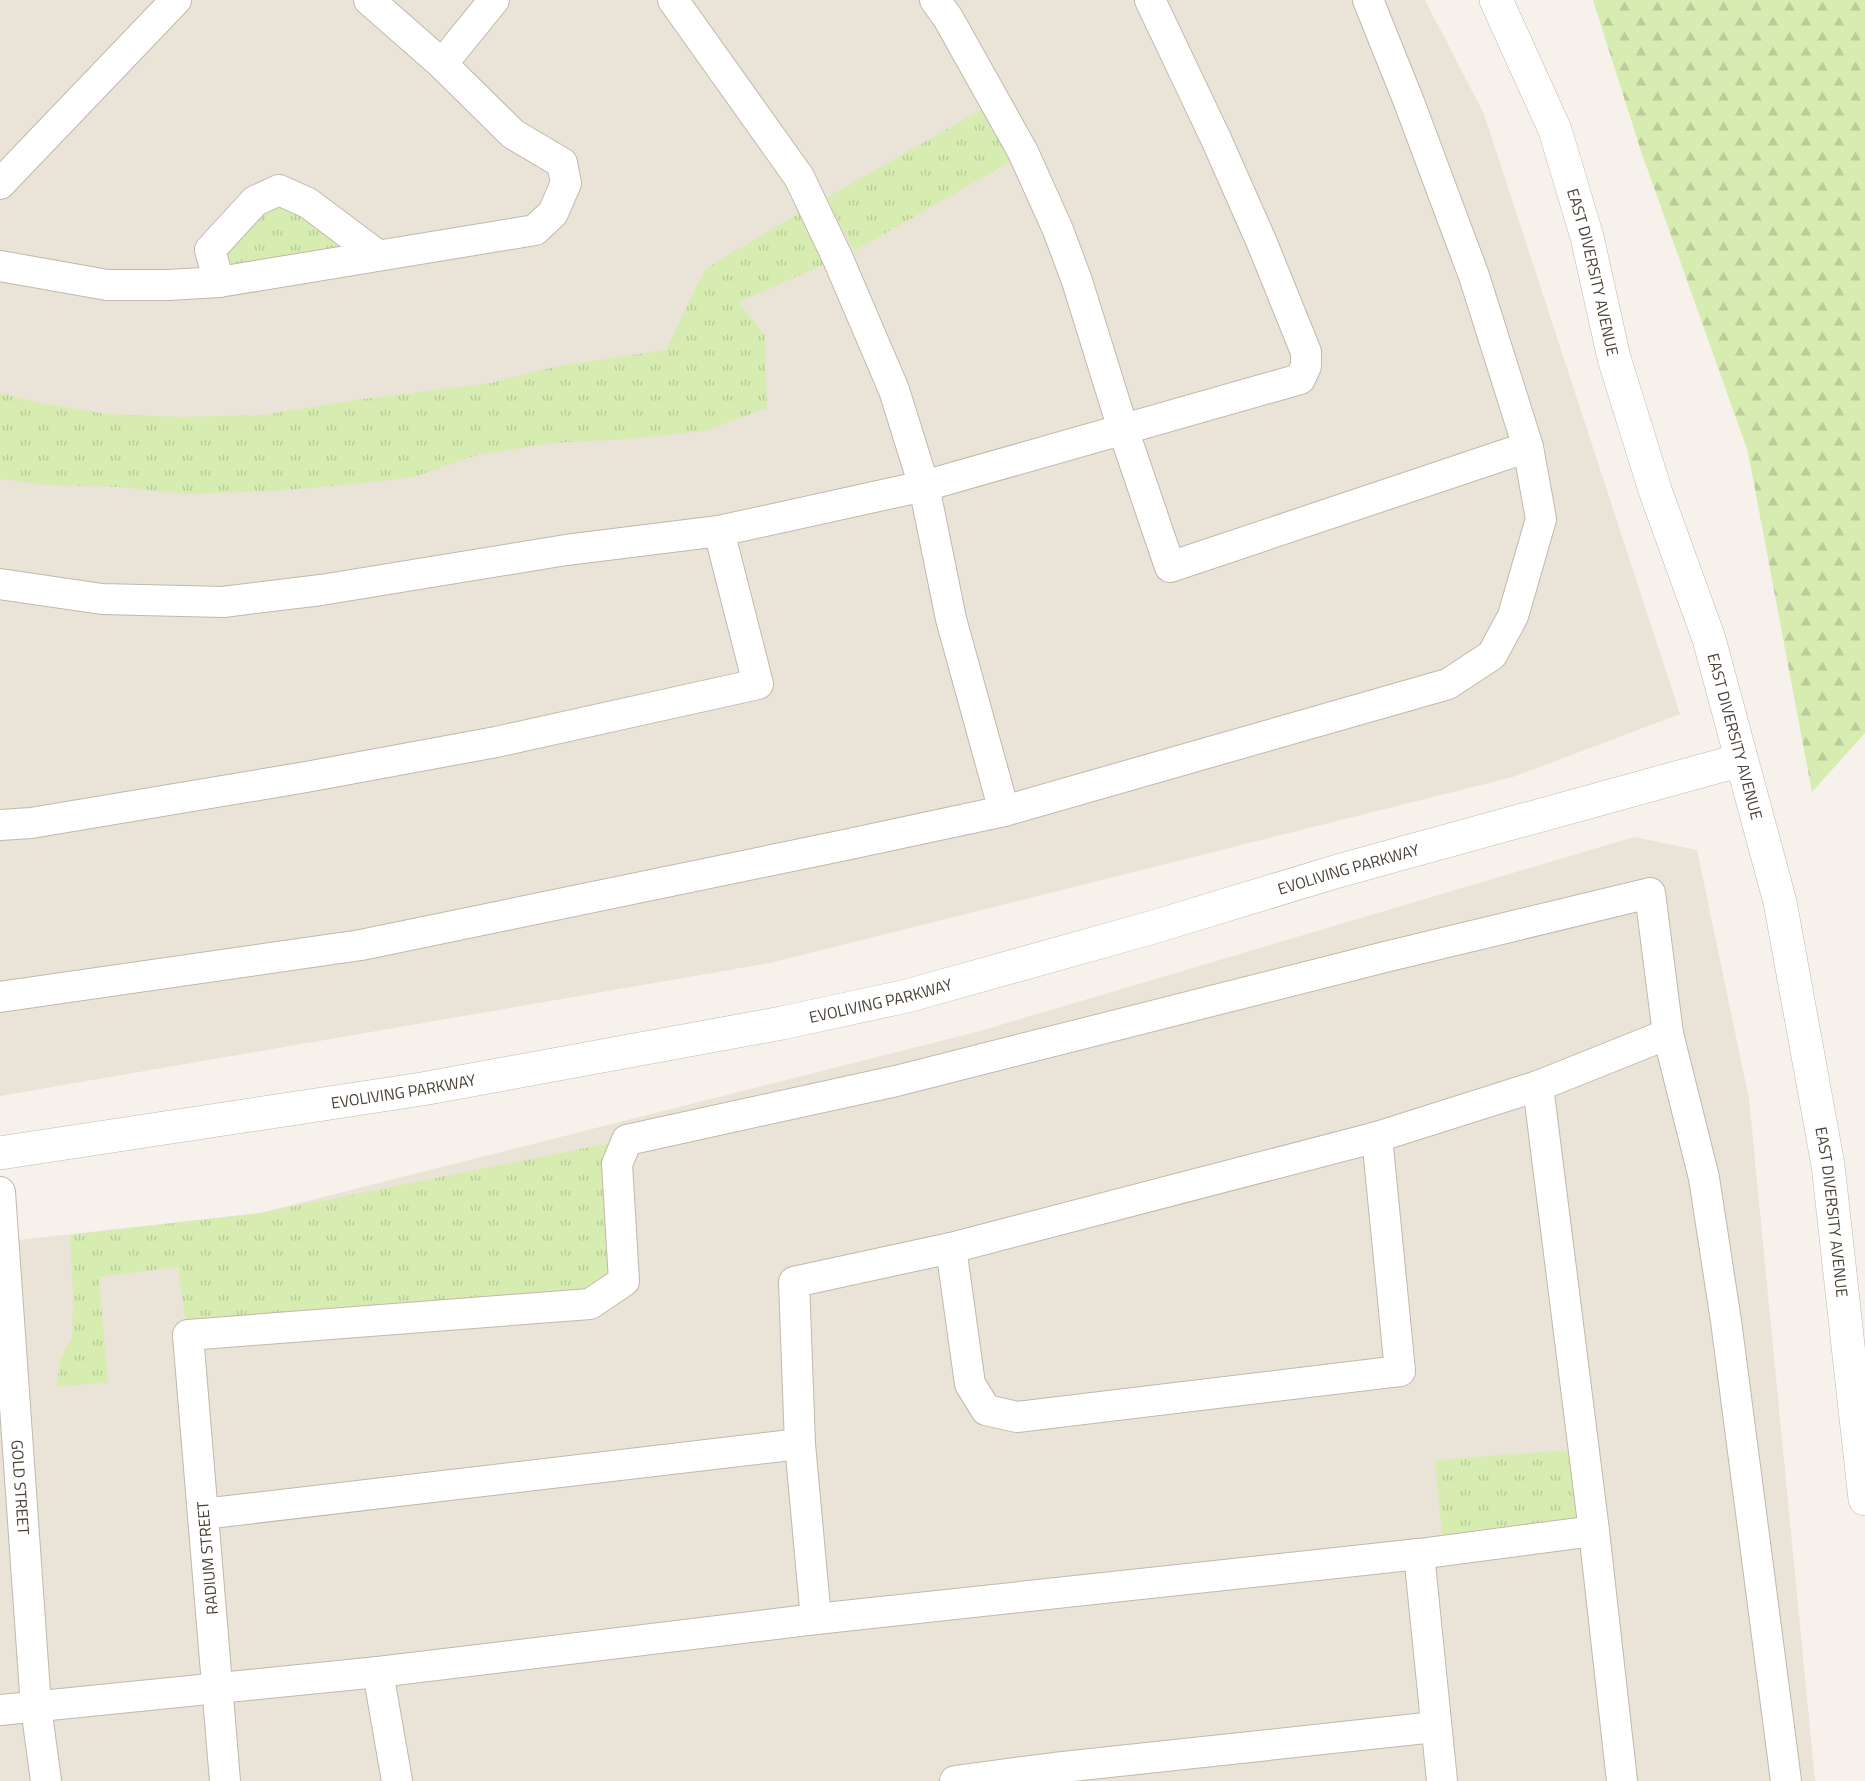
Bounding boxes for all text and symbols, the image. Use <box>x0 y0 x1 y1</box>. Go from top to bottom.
street label: EAST DIVERSITY AVENUE <box>1561 185 1625 358</box>
street label: EAST DIVERSITY AVENUE <box>1701 650 1769 823</box>
street label: EVOLIVING PARKWAY <box>1275 837 1422 901</box>
street label: EVOLIVING PARKWAY <box>807 972 955 1029</box>
street label: EVOLIVING PARKWAY <box>329 1067 478 1115</box>
street label: EAST DIVERSITY AVENUE <box>1809 1125 1855 1299</box>
street label: GOLD STREET <box>5 1439 36 1536</box>
street label: RADIUM STREET <box>190 1500 224 1616</box>

